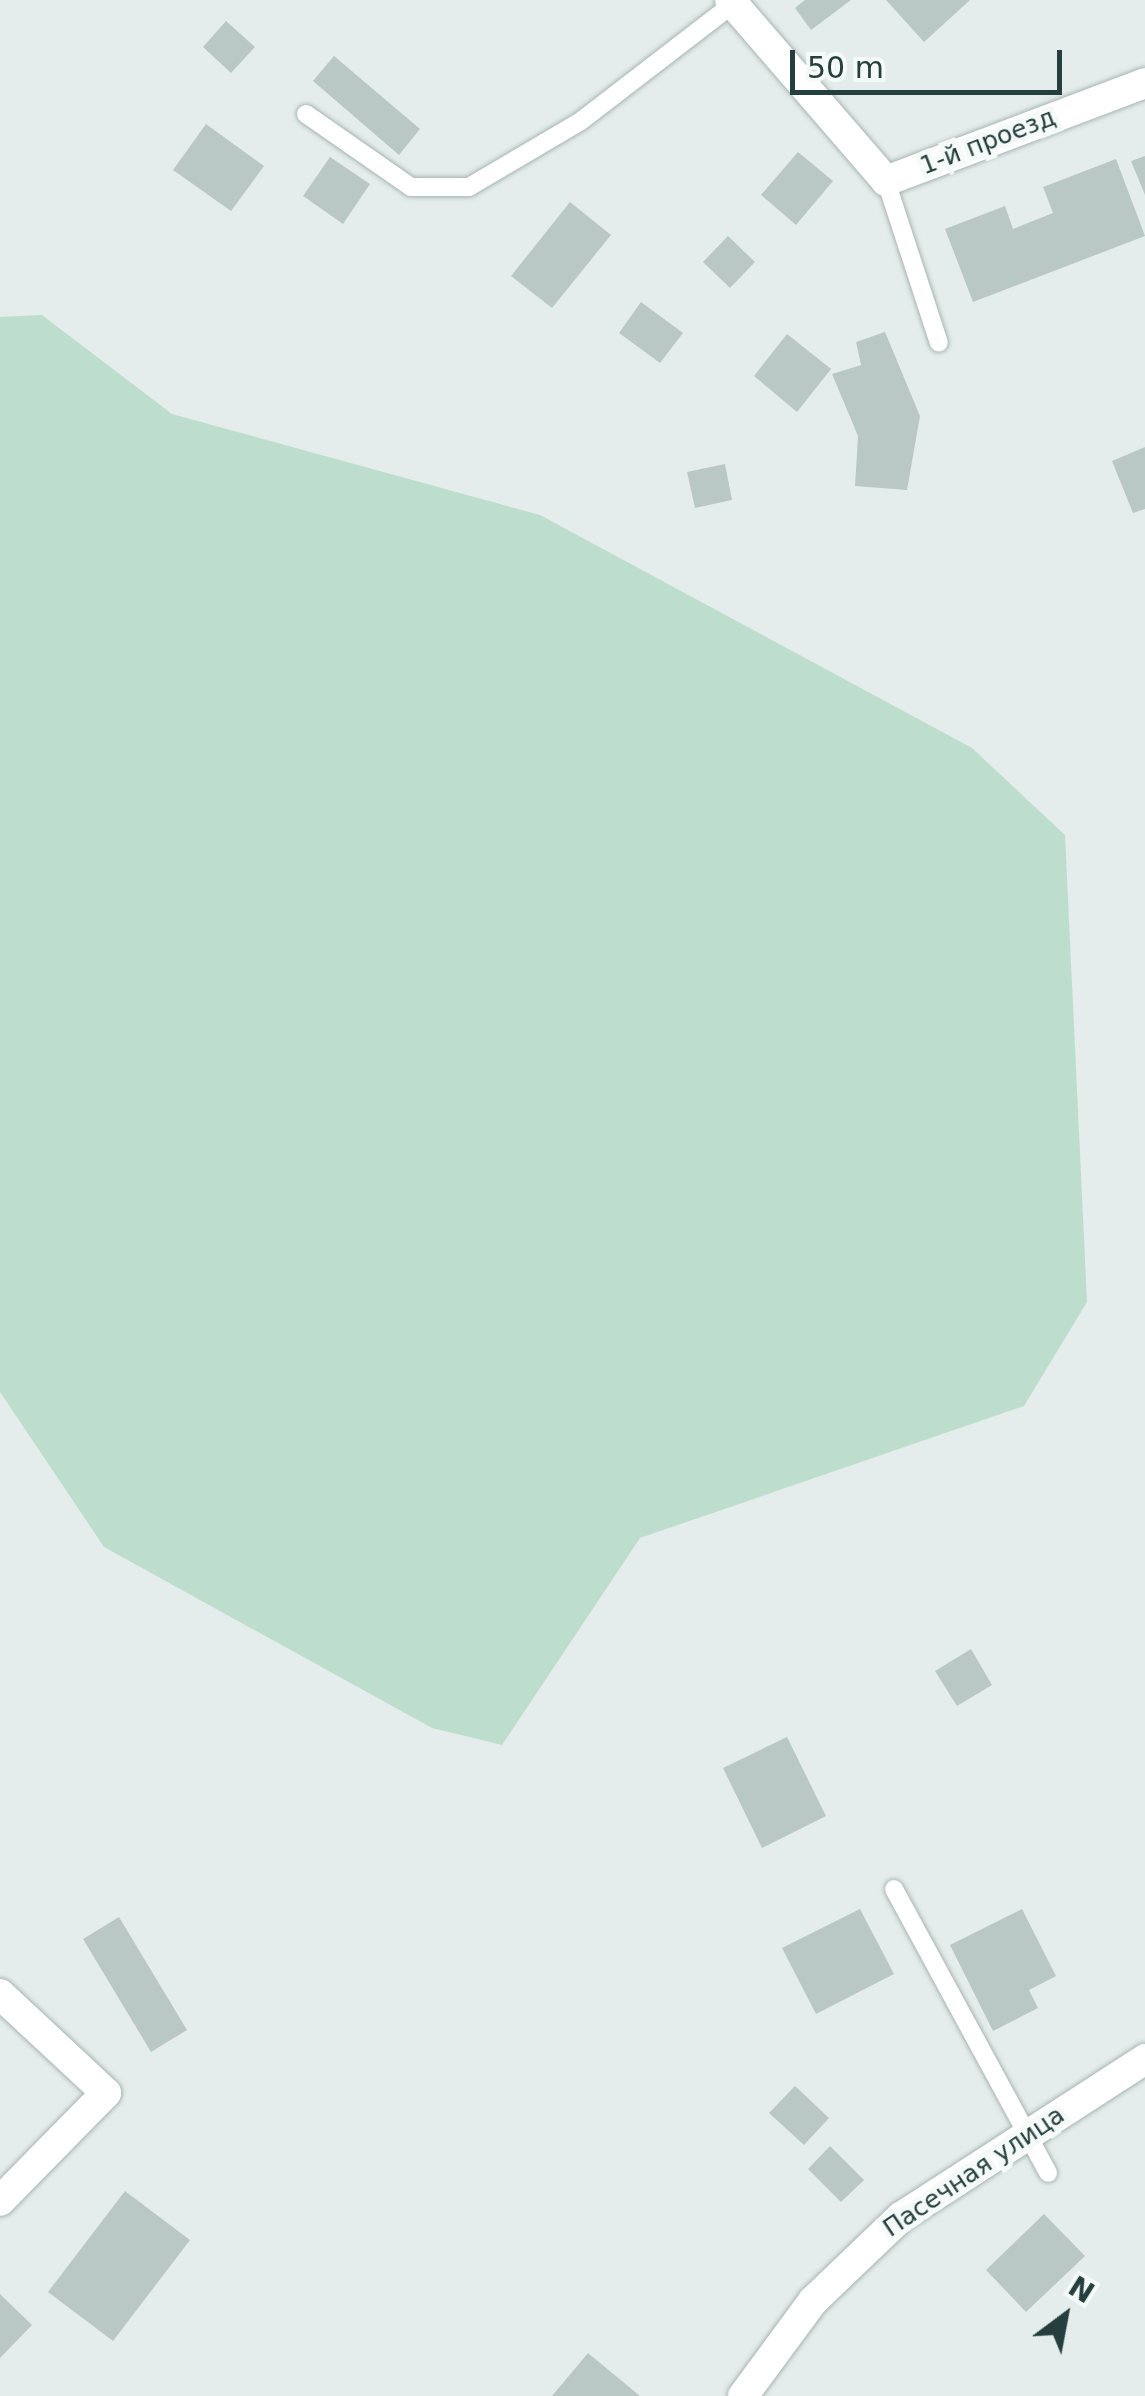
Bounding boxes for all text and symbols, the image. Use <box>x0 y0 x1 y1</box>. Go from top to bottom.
scale bar <box>795 30 1068 92</box>
text: 50 m <box>807 50 884 85</box>
street label: 1-й проезд <box>916 102 1060 182</box>
street label: Пасечная улица <box>878 2100 1070 2244</box>
north arrow <box>1015 2266 1115 2366</box>
text: N <box>1062 2270 1100 2310</box>

